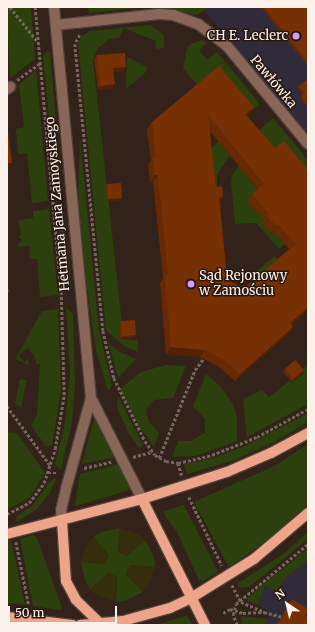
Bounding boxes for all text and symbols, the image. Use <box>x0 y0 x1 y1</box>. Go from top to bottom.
place label: CH E. Leclerc <box>207 28 288 44</box>
marker: CH E. Leclerc <box>291 31 301 41</box>
street label: Pawłówka <box>246 52 300 112</box>
street label: Hetmana Jana Zamoyskiego <box>43 116 73 292</box>
place label: Sąd Rejonowy w Zamościu <box>199 269 287 300</box>
marker: Sąd Rejonowy w Zamościu <box>186 279 196 289</box>
north arrow <box>267 584 307 624</box>
text: N <box>273 586 288 602</box>
scale bar <box>10 598 119 624</box>
text: 50 m <box>15 605 44 620</box>

